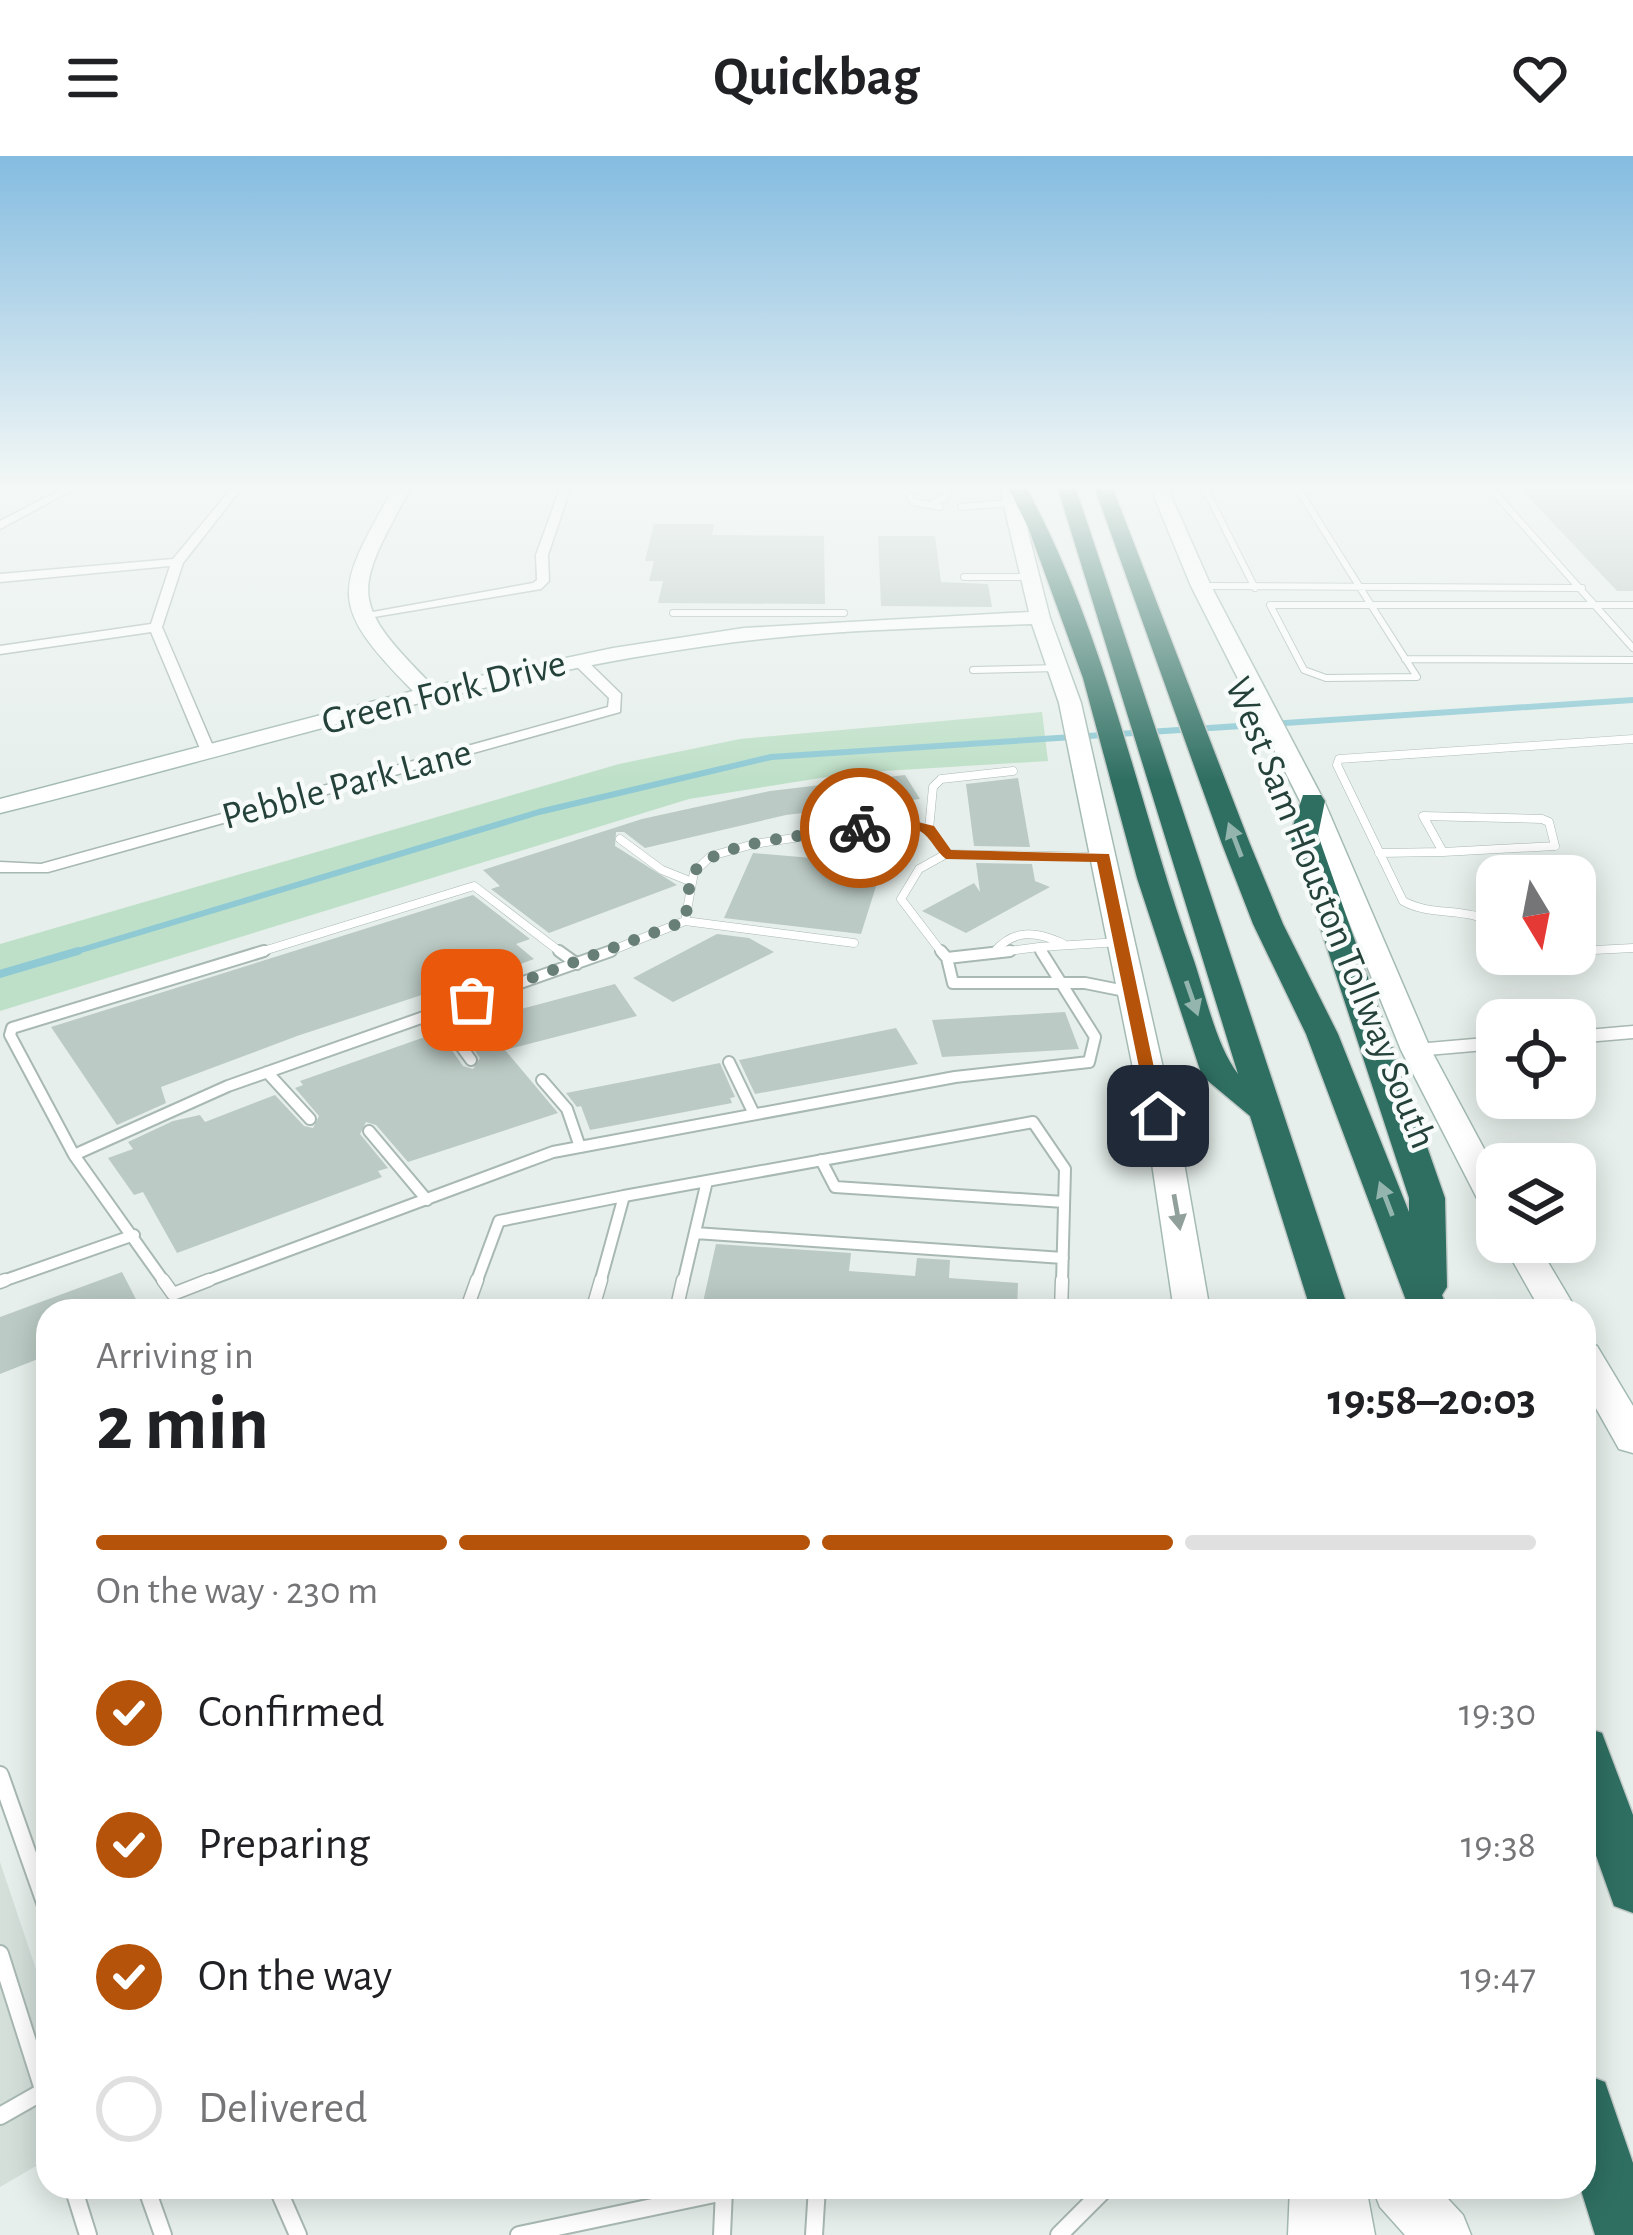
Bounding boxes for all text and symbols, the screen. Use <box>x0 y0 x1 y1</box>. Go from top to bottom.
icon: menu <box>60 45 126 111</box>
icon: heart <box>1507 45 1573 111</box>
text: Quickbag <box>714 51 919 105</box>
street label: Green Fork Drive <box>318 644 570 742</box>
street label: West Sam Houston Tollway South <box>1217 672 1443 1154</box>
street label: Pebble Park Lane <box>218 733 476 837</box>
courier <box>800 768 920 888</box>
icon: bike <box>827 795 893 861</box>
one-way arrow <box>1224 822 1243 858</box>
north arrow <box>1476 855 1596 975</box>
map controls <box>1476 855 1596 1263</box>
pin <box>421 949 523 1051</box>
icon: bag <box>439 967 505 1033</box>
one-way arrow <box>1184 980 1202 1016</box>
button: locate <box>1476 999 1596 1119</box>
pin <box>1107 1065 1209 1167</box>
icon: home <box>1125 1083 1191 1149</box>
button: layers <box>1476 1143 1596 1263</box>
one-way arrow <box>1375 1181 1394 1217</box>
one-way arrow <box>1167 1194 1186 1231</box>
text: Arriving in <box>96 1337 254 1376</box>
text: 19:58–20:03 <box>1328 1378 1536 1423</box>
text: 2 min <box>96 1386 269 1464</box>
text: On the way · 230 m <box>96 1572 378 1611</box>
icon: check <box>96 1680 162 1746</box>
text: Confirmed <box>198 1690 384 1735</box>
text: 19:30 <box>1459 1694 1536 1733</box>
icon: check <box>96 1812 162 1878</box>
text: Preparing <box>198 1822 370 1867</box>
text: 19:38 <box>1461 1826 1536 1865</box>
icon: check <box>96 1944 162 2010</box>
text: On the way <box>198 1954 392 1999</box>
text: 19:47 <box>1460 1958 1536 1997</box>
text: Delivered <box>198 2086 367 2131</box>

